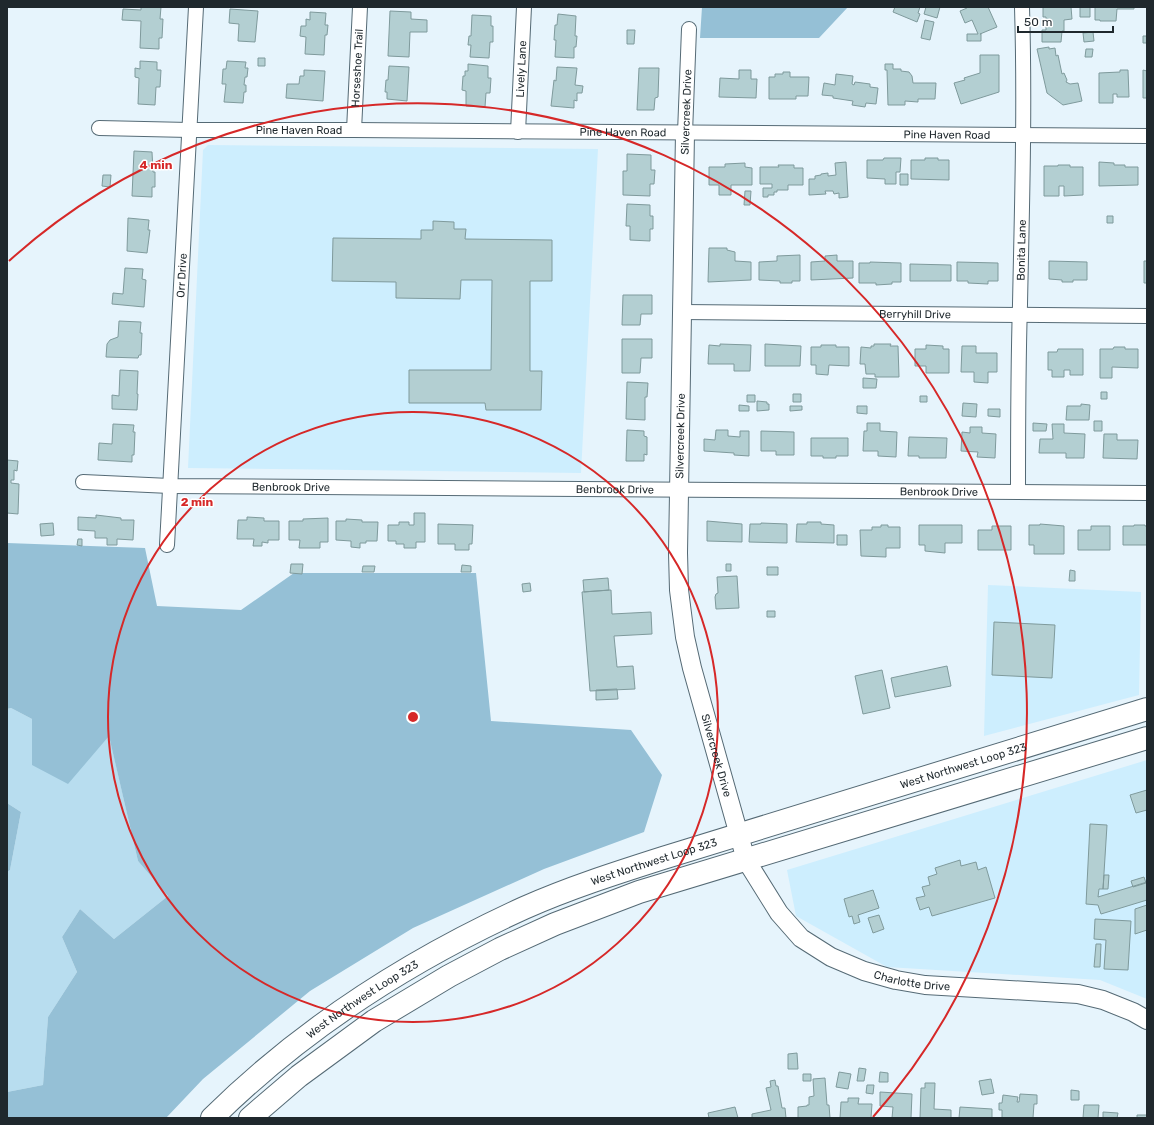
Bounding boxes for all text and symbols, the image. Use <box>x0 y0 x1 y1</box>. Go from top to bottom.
scale bar <box>1018 8 1113 34</box>
text: 50 m <box>1024 15 1052 29</box>
street label: Horseshoe Trail <box>349 29 366 108</box>
street label: Lively Lane <box>514 40 529 98</box>
street label: Silvercreek Drive <box>679 69 694 155</box>
street label: Pine Haven Road <box>256 124 342 137</box>
street label: Pine Haven Road <box>580 126 666 139</box>
street label: Pine Haven Road <box>904 128 990 142</box>
text: 4 min <box>140 158 173 172</box>
street label: Bonita Lane <box>1014 219 1029 281</box>
street label: Orr Drive <box>174 253 190 298</box>
street label: Berryhill Drive <box>879 308 951 321</box>
street label: Silvercreek Drive <box>673 393 688 479</box>
street label: Benbrook Drive <box>252 481 330 494</box>
street label: Benbrook Drive <box>576 483 654 496</box>
street label: Benbrook Drive <box>900 485 978 499</box>
text: 2 min <box>181 495 214 509</box>
centre of rings <box>406 710 420 724</box>
street label: Silvercreek Drive <box>698 713 734 798</box>
street label: West Northwest Loop 323 <box>899 740 1029 792</box>
street label: West Northwest Loop 323 <box>589 836 719 888</box>
street label: West Northwest Loop 323 <box>304 958 421 1041</box>
street label: Charlotte Drive <box>872 968 950 993</box>

